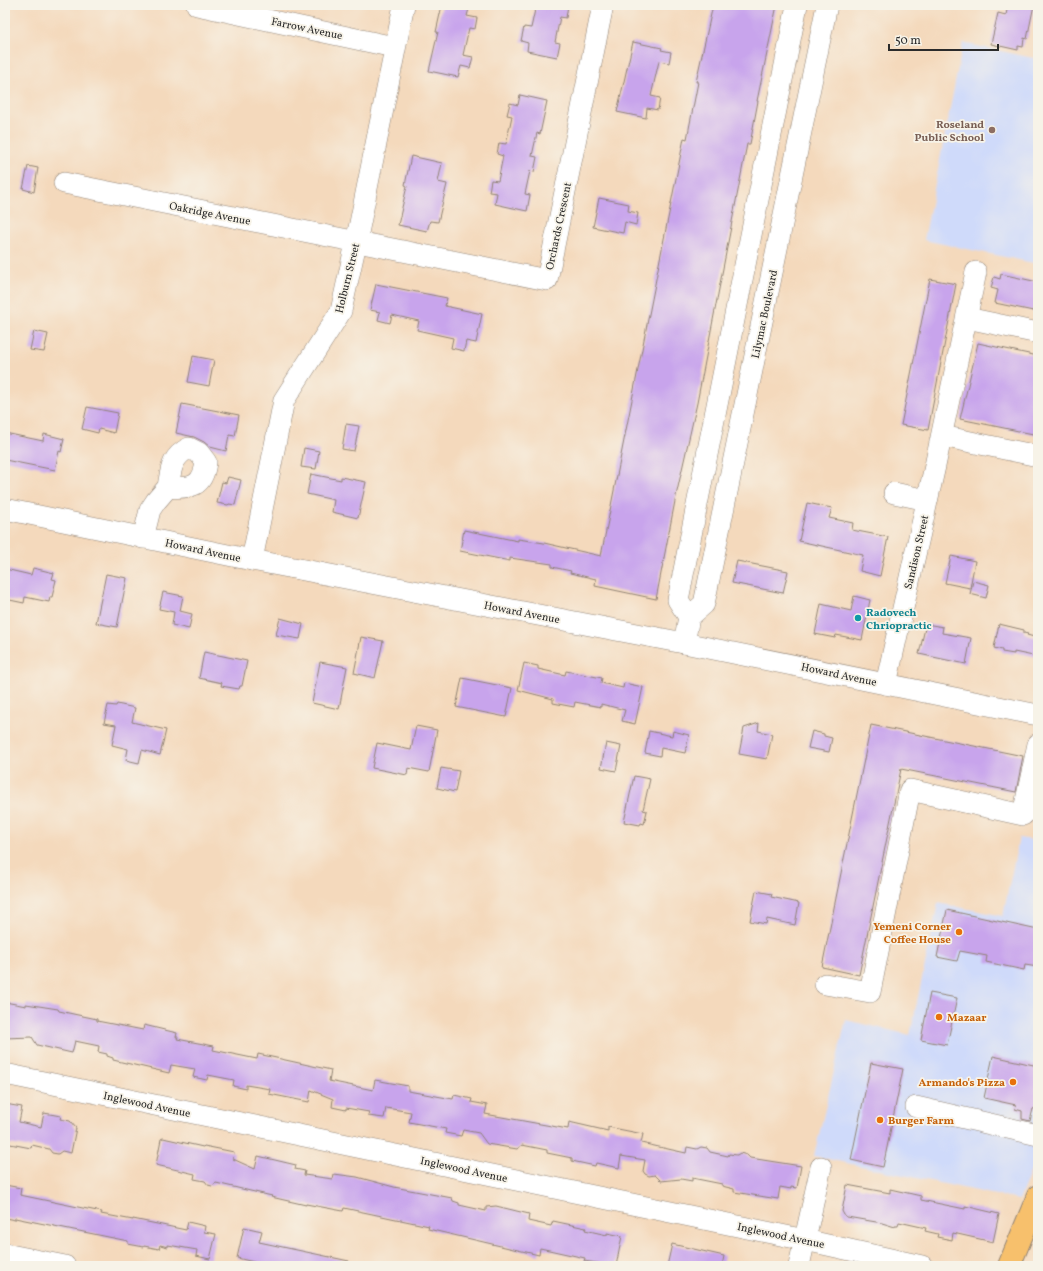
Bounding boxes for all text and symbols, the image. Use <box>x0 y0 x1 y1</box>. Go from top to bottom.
street label: Farrow Avenue <box>270 15 344 44</box>
scale bar <box>889 26 998 52</box>
text: 50 m <box>895 33 921 49</box>
place label: Roseland Public School <box>915 118 984 146</box>
marker: Roseland Public School <box>987 125 997 135</box>
street label: Orchards Crescent <box>543 181 576 272</box>
street label: Oakridge Avenue <box>168 199 252 230</box>
street label: Holburn Street <box>332 242 364 315</box>
street label: Lilymac Boulevard <box>749 269 782 360</box>
street label: Sandison Street <box>902 514 933 591</box>
street label: Howard Avenue <box>163 536 242 567</box>
street label: Howard Avenue <box>482 599 561 628</box>
place label: Radovech Chriopractic <box>866 606 932 634</box>
marker: Radovech Chriopractic <box>853 613 863 623</box>
street label: Howard Avenue <box>799 660 878 691</box>
place label: Yemeni Corner Coffee House <box>873 920 952 948</box>
marker: Yemeni Corner Coffee House <box>954 927 964 937</box>
place label: Mazaar <box>947 1011 987 1026</box>
marker: Mazaar <box>934 1012 944 1022</box>
place label: Armando's Pizza <box>919 1076 1005 1091</box>
marker: Armando's Pizza <box>1008 1077 1018 1087</box>
street label: Inglewood Avenue <box>102 1089 192 1122</box>
place label: Burger Farm <box>888 1114 955 1129</box>
marker: Burger Farm <box>875 1115 885 1125</box>
street label: Inglewood Avenue <box>419 1154 509 1187</box>
street label: Inglewood Avenue <box>736 1220 826 1253</box>

